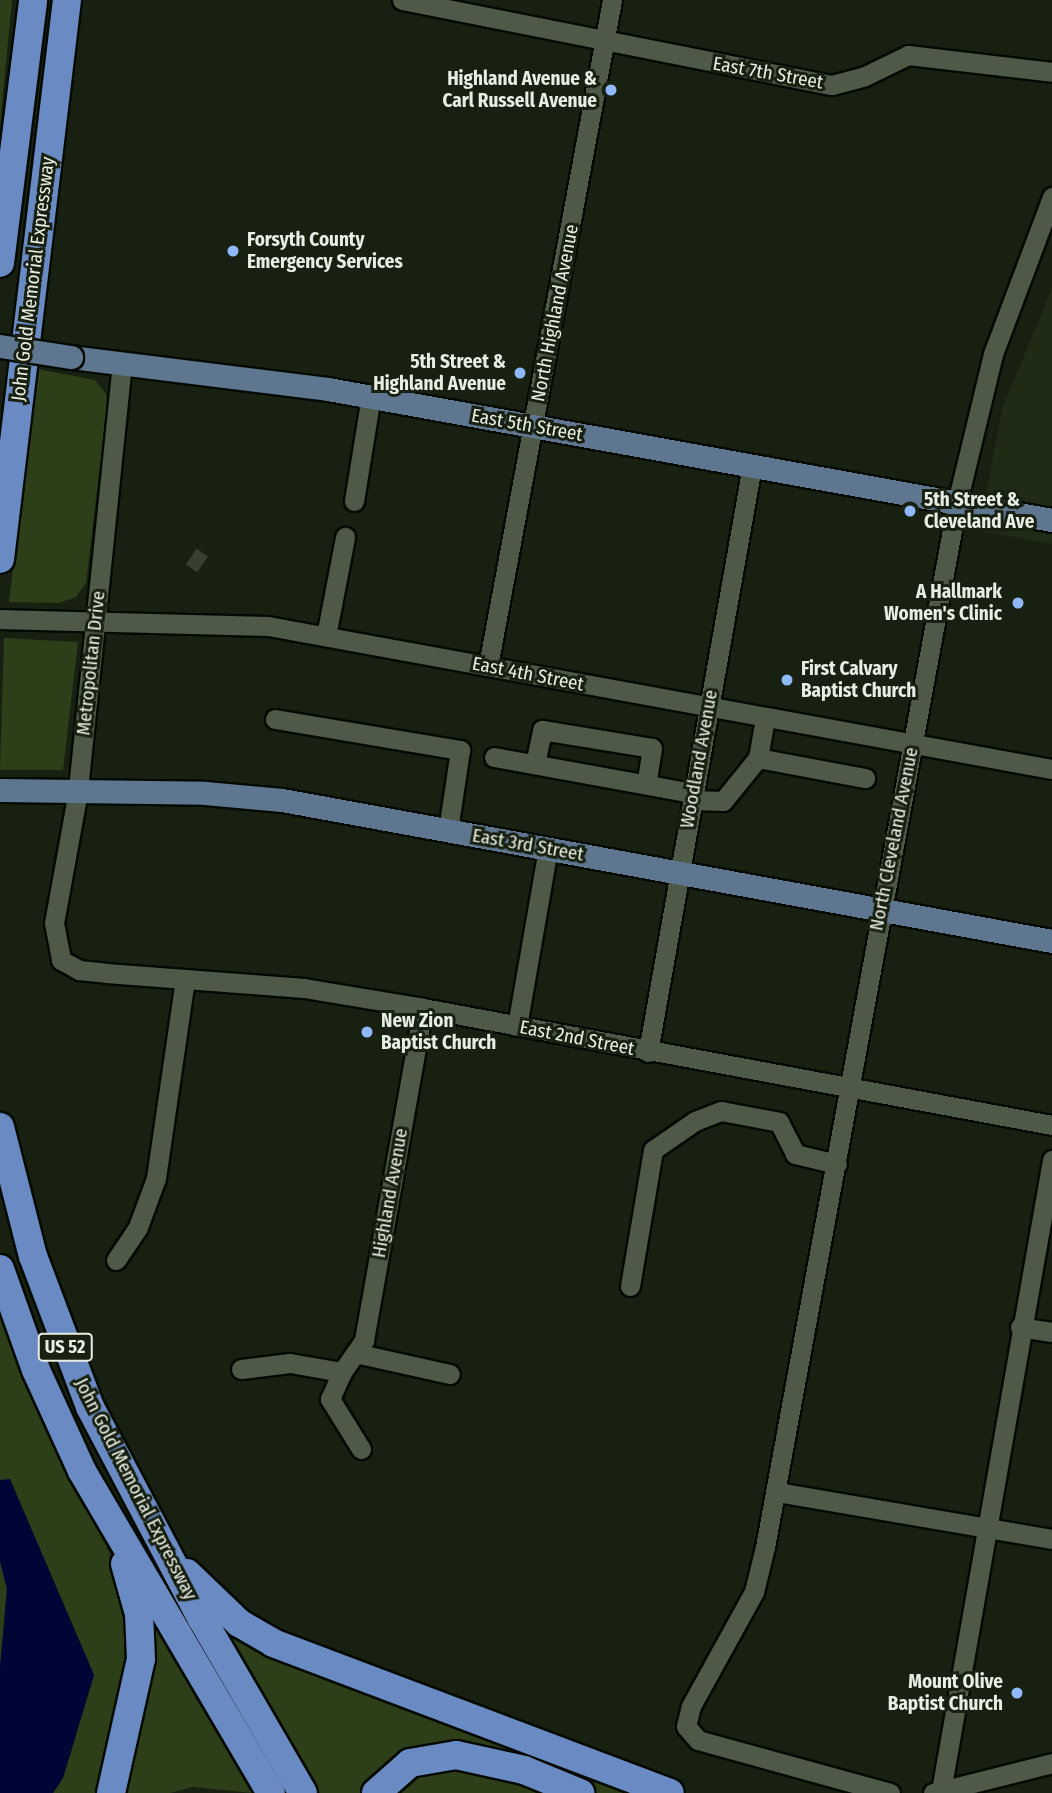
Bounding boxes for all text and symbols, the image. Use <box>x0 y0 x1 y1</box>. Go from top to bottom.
street label: East 7th Street <box>711 52 825 94</box>
place label: Highland Avenue & Carl Russell Avenue <box>443 68 597 112</box>
marker: Highland Avenue & Carl Russell Avenue <box>603 82 619 98</box>
street label: John Gold Memorial Expressway <box>7 155 59 403</box>
street label: North Highland Avenue <box>527 222 583 404</box>
place label: Forsyth County Emergency Services <box>247 229 403 273</box>
marker: Forsyth County Emergency Services <box>225 243 241 259</box>
place label: 5th Street & Highland Avenue <box>373 351 506 395</box>
marker: 5th Street & Highland Avenue <box>512 365 528 381</box>
street label: East 5th Street <box>470 404 584 446</box>
place label: 5th Street & Cleveland Ave <box>924 489 1034 533</box>
marker: 5th Street & Cleveland Ave <box>902 503 918 519</box>
place label: A Hallmark Women's Clinic <box>884 581 1002 625</box>
street label: Metropolitan Drive <box>72 590 110 736</box>
marker: A Hallmark Women's Clinic <box>1008 593 1028 613</box>
street label: East 4th Street <box>470 652 586 696</box>
place label: First Calvary Baptist Church <box>801 658 916 702</box>
marker: First Calvary Baptist Church <box>779 672 795 688</box>
street label: Woodland Avenue <box>676 688 722 830</box>
street label: North Cleveland Avenue <box>865 745 923 933</box>
street label: East 3rd Street <box>471 824 585 866</box>
place label: New Zion Baptist Church <box>381 1010 496 1054</box>
street label: East 2nd Street <box>518 1016 636 1060</box>
marker: New Zion Baptist Church <box>359 1024 375 1040</box>
street label: Highland Avenue <box>367 1126 413 1260</box>
road number: US 52 <box>37 1332 93 1362</box>
street label: John Gold Memorial Expressway <box>70 1374 202 1604</box>
place label: Mount Olive Baptist Church <box>888 1671 1003 1715</box>
marker: Mount Olive Baptist Church <box>1009 1685 1025 1701</box>

